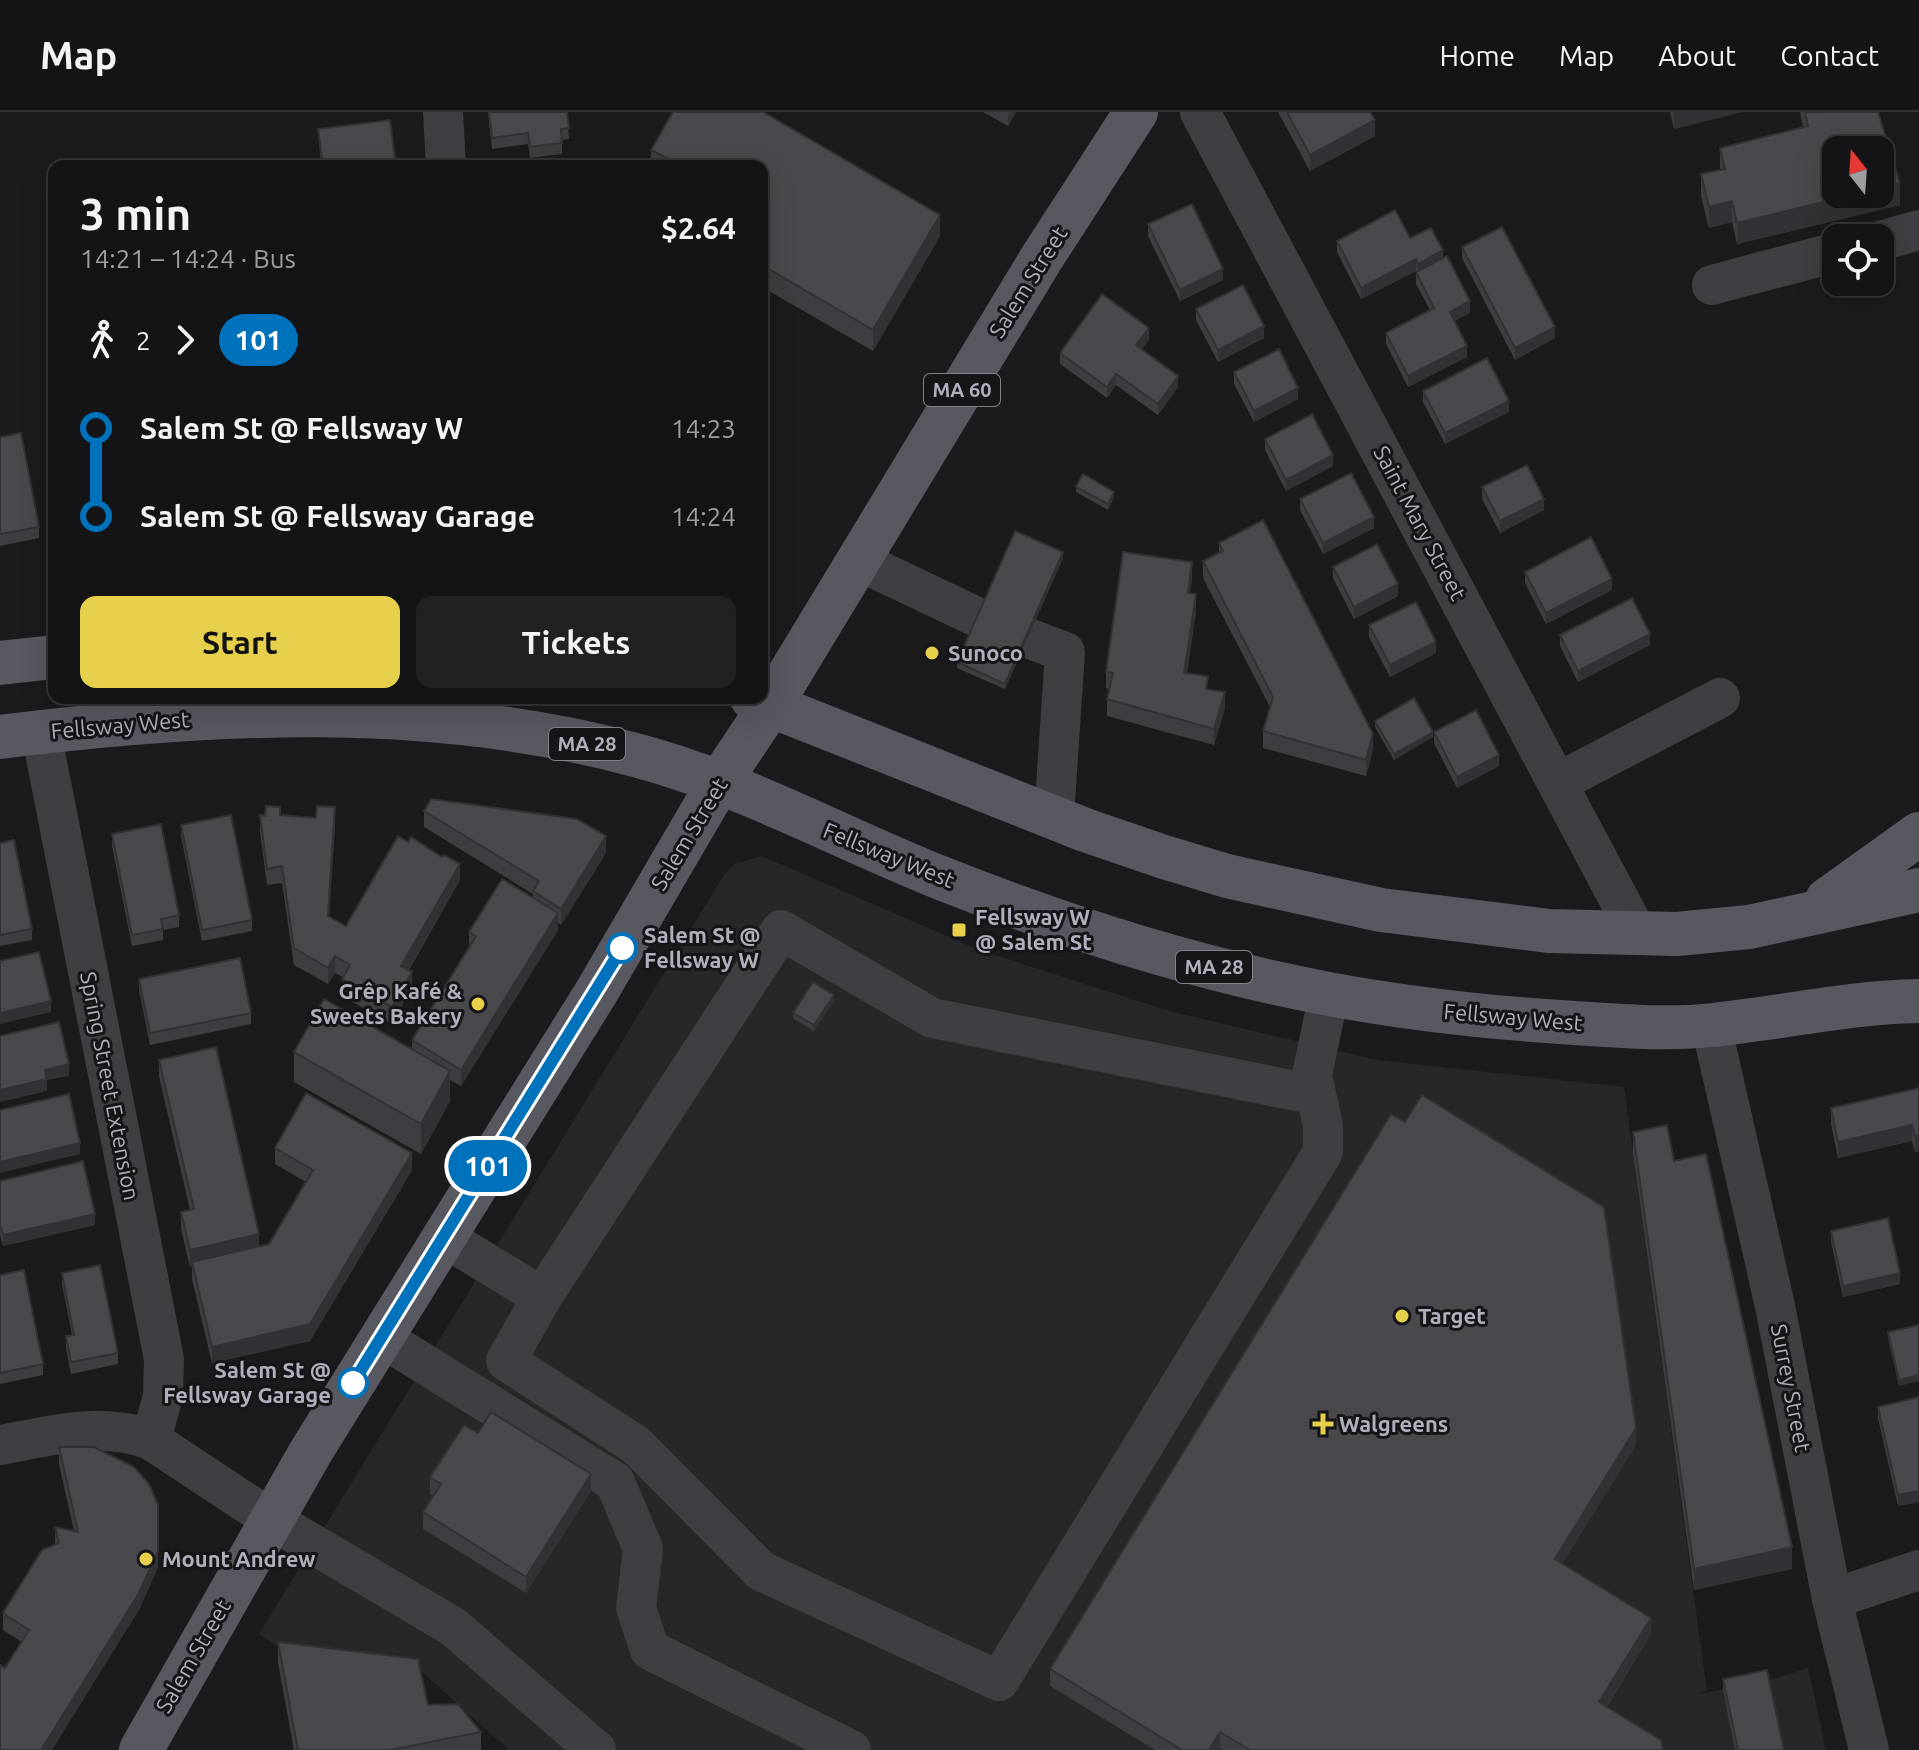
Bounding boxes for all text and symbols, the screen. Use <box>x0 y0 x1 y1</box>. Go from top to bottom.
text: Map <box>40 34 117 76</box>
text: Home <box>1440 40 1515 71</box>
text: Map <box>1559 40 1614 71</box>
text: About <box>1658 40 1736 71</box>
text: Contact <box>1780 40 1879 71</box>
north arrow <box>1822 136 1894 208</box>
map controls <box>1822 136 1894 296</box>
text: 3 min <box>80 189 191 238</box>
text: $2.64 <box>661 211 736 245</box>
street label: Salem Street <box>984 221 1072 342</box>
button: locate <box>1822 224 1894 296</box>
text: 14:21 – 14:24 · Bus <box>80 244 296 273</box>
icon: walk <box>80 318 124 362</box>
icon: forward <box>163 318 207 362</box>
text: 101 <box>235 324 282 355</box>
text: 2 <box>136 326 151 355</box>
road number: MA 60 <box>924 374 1000 406</box>
text: Salem St @ Fellsway W <box>140 411 463 445</box>
text: 14:23 <box>671 414 736 443</box>
street label: Saint Mary Street <box>1369 442 1472 604</box>
text: Salem St @ Fellsway Garage <box>140 499 535 533</box>
text: 14:24 <box>671 502 736 531</box>
button: Start <box>80 596 400 688</box>
button: Tickets <box>416 596 736 688</box>
place label: Sunoco <box>948 640 1023 665</box>
marker: Sunoco <box>923 644 941 662</box>
street label: Fellsway West <box>50 706 191 743</box>
road number: MA 28 <box>549 728 625 760</box>
street label: Salem Street <box>645 773 732 894</box>
street label: Fellsway West <box>820 817 959 892</box>
place label: Fellsway W @ Salem St <box>975 904 1092 954</box>
marker: Fellsway W @ Salem St <box>950 921 968 939</box>
place label: Salem St @ Fellsway W <box>644 922 761 972</box>
marker: Salem St @ Fellsway W <box>607 933 637 963</box>
road number: MA 28 <box>1176 951 1252 983</box>
street label: Spring Street Extension <box>76 970 145 1202</box>
place label: Grêp Kafé & Sweets Bakery <box>310 978 462 1028</box>
marker: Grêp Kafé & Sweets Bakery <box>469 995 487 1013</box>
street label: Fellsway West <box>1443 998 1584 1035</box>
line badge: 101 <box>442 1140 534 1192</box>
text: 101 <box>464 1150 512 1181</box>
place label: Target <box>1418 1303 1486 1328</box>
marker: Target <box>1393 1307 1411 1325</box>
street label: Surrey Street <box>1767 1322 1816 1454</box>
place label: Salem St @ Fellsway Garage <box>163 1357 331 1407</box>
marker: Salem St @ Fellsway Garage <box>338 1368 368 1398</box>
place label: Walgreens <box>1339 1411 1448 1436</box>
marker: Walgreens <box>1314 1415 1332 1433</box>
place label: Mount Andrew <box>162 1546 316 1571</box>
marker: Mount Andrew <box>137 1550 155 1568</box>
street label: Salem Street <box>150 1595 235 1717</box>

